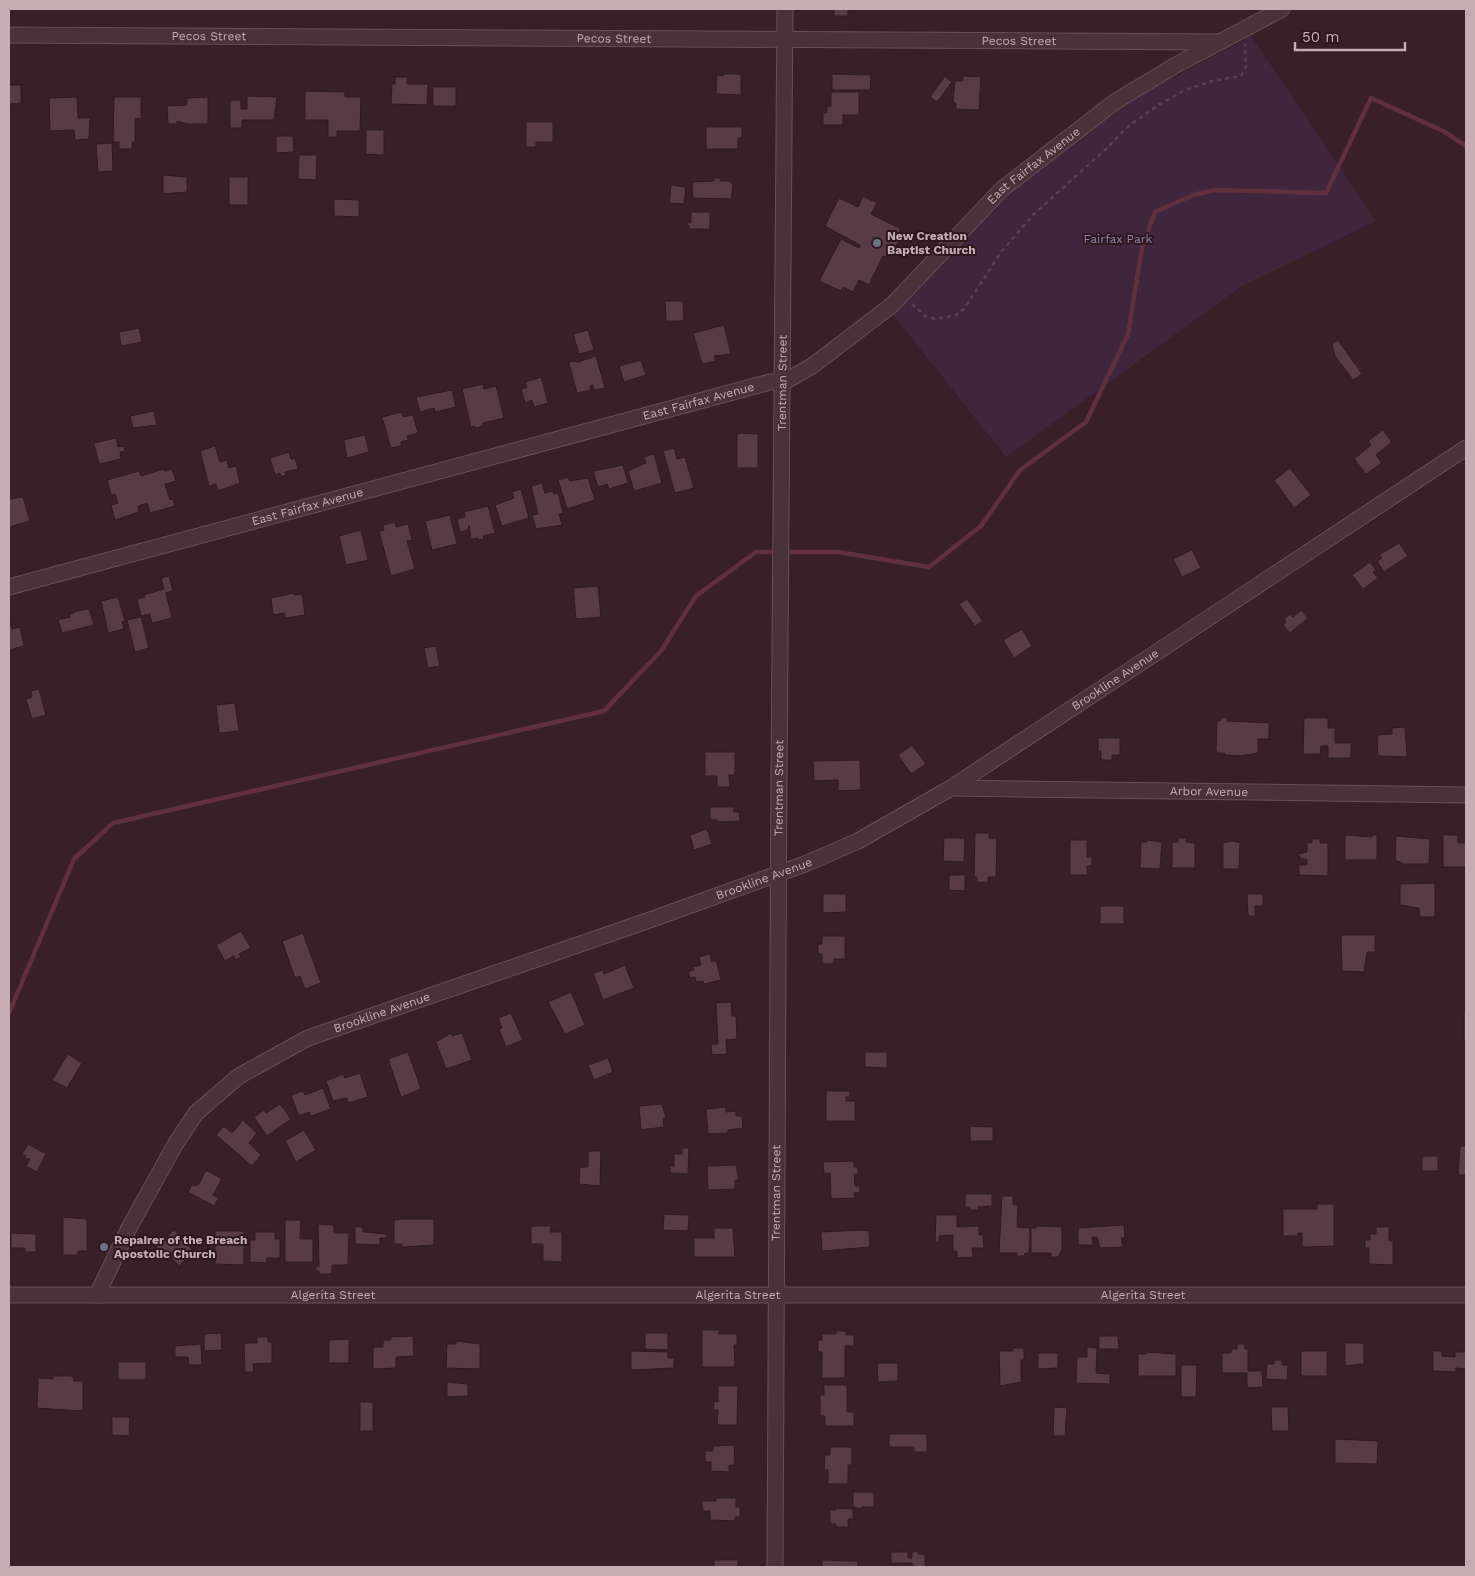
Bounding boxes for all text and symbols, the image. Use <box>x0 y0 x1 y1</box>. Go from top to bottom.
scale bar <box>1295 20 1405 52</box>
text: 50 m <box>1302 28 1339 46</box>
street label: Pecos Street <box>172 29 246 43</box>
street label: Pecos Street <box>577 31 651 46</box>
street label: Pecos Street <box>982 34 1056 48</box>
street label: East Fairfax Avenue <box>984 124 1083 207</box>
place label: New Creation Baptist Church <box>887 229 976 257</box>
park label: Fairfax Park <box>1084 232 1153 246</box>
marker: New Creation Baptist Church <box>871 237 883 249</box>
street label: Trentman Street <box>775 335 790 431</box>
street label: East Fairfax Avenue <box>641 380 756 423</box>
street label: East Fairfax Avenue <box>250 485 365 528</box>
street label: Brookline Avenue <box>1069 646 1161 713</box>
street label: Trentman Street <box>771 740 786 836</box>
street label: Arbor Avenue <box>1170 784 1248 799</box>
street label: Brookline Avenue <box>714 855 814 903</box>
street label: Brookline Avenue <box>332 989 432 1036</box>
street label: Trentman Street <box>769 1145 783 1241</box>
place label: Repairer of the Breach Apostolic Church <box>114 1233 247 1261</box>
marker: Repairer of the Breach Apostolic Church <box>98 1241 110 1253</box>
street label: Algerita Street <box>291 1288 375 1302</box>
street label: Algerita Street <box>696 1288 780 1302</box>
street label: Algerita Street <box>1101 1288 1185 1302</box>

